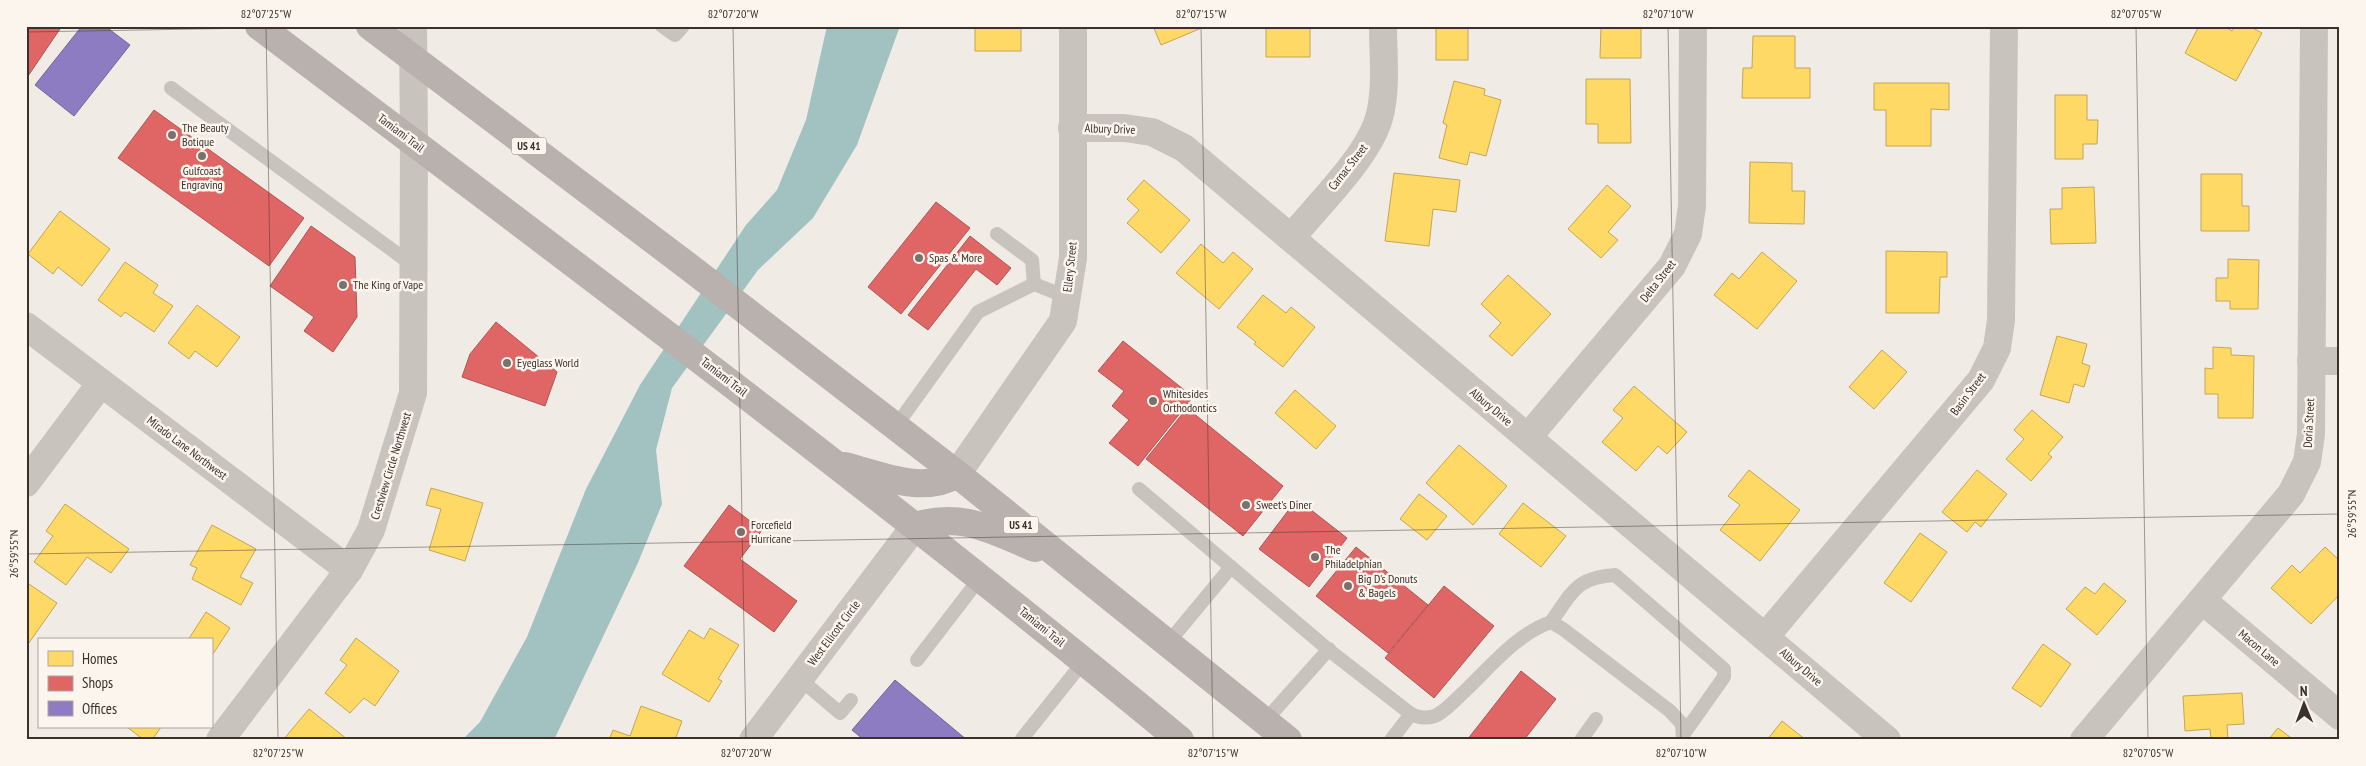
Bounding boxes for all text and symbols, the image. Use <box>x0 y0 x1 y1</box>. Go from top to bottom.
text: 82°07'25"W <box>241 6 291 21</box>
text: 82°07'20"W <box>708 6 758 21</box>
text: 82°07'15"W <box>1176 6 1226 21</box>
text: 82°07'10"W <box>1643 6 1693 21</box>
text: 82°07'05"W <box>2111 6 2161 21</box>
street label: Tamiami Trail <box>375 110 428 155</box>
place label: The Beauty Botique <box>182 120 229 149</box>
street label: Albury Drive <box>1084 120 1136 137</box>
marker: The Beauty Botique <box>166 129 178 141</box>
road number: US 41 <box>512 138 546 154</box>
street label: Carnac Street <box>1325 140 1371 193</box>
marker: Gulfcoast Engraving <box>196 150 208 162</box>
place label: Gulfcoast Engraving <box>181 163 223 192</box>
street label: Ellery Street <box>1059 240 1080 293</box>
place label: Spas & More <box>929 250 982 265</box>
marker: Spas & More <box>913 252 925 264</box>
street label: Delta Street <box>1636 256 1679 305</box>
place label: The King of Vape <box>353 277 423 292</box>
marker: The King of Vape <box>337 279 349 291</box>
street label: Tamiami Trail <box>698 354 751 400</box>
place label: Eyeglass World <box>517 355 579 370</box>
marker: Eyeglass World <box>501 357 513 369</box>
street label: Basin Street <box>1947 369 1989 418</box>
street label: Albury Drive <box>1467 385 1516 429</box>
place label: Whitesides Orthodontics <box>1163 386 1217 415</box>
marker: Whitesides Orthodontics <box>1147 395 1159 407</box>
street label: Doria Street <box>2300 397 2317 448</box>
street label: Crestview Circle Northwest <box>367 410 414 521</box>
street label: Mirado Lane Northwest <box>144 413 231 483</box>
text: 26°59'55"N <box>2344 490 2359 538</box>
place label: Sweet's Diner <box>1256 497 1313 512</box>
marker: Sweet's Diner <box>1240 499 1252 511</box>
road number: US 41 <box>1004 516 1038 534</box>
place label: Forcefield Hurricane <box>751 517 792 546</box>
marker: Forcefield Hurricane <box>735 526 747 538</box>
text: 26°59'55"N <box>6 530 21 578</box>
place label: The Philadelphian <box>1325 542 1382 571</box>
marker: The Philadelphian <box>1309 551 1321 563</box>
place label: Big D's Donuts & Bagels <box>1358 571 1417 600</box>
marker: Big D's Donuts & Bagels <box>1342 580 1354 592</box>
street label: West Ellicott Circle <box>804 597 863 668</box>
street label: Tamiami Trail <box>1016 604 1069 650</box>
street label: Macon Lane <box>2236 626 2283 669</box>
legend <box>38 638 212 728</box>
street label: Albury Drive <box>1777 645 1826 689</box>
text: Homes <box>82 649 118 668</box>
text: Shops <box>82 673 113 692</box>
north arrow <box>2278 678 2328 728</box>
text: N <box>2300 682 2308 700</box>
text: Offices <box>82 699 117 718</box>
text: 82°07'25"W <box>253 745 303 760</box>
text: 82°07'20"W <box>721 745 771 760</box>
text: 82°07'15"W <box>1188 745 1238 760</box>
text: 82°07'10"W <box>1656 745 1706 760</box>
text: 82°07'05"W <box>2123 745 2173 760</box>

